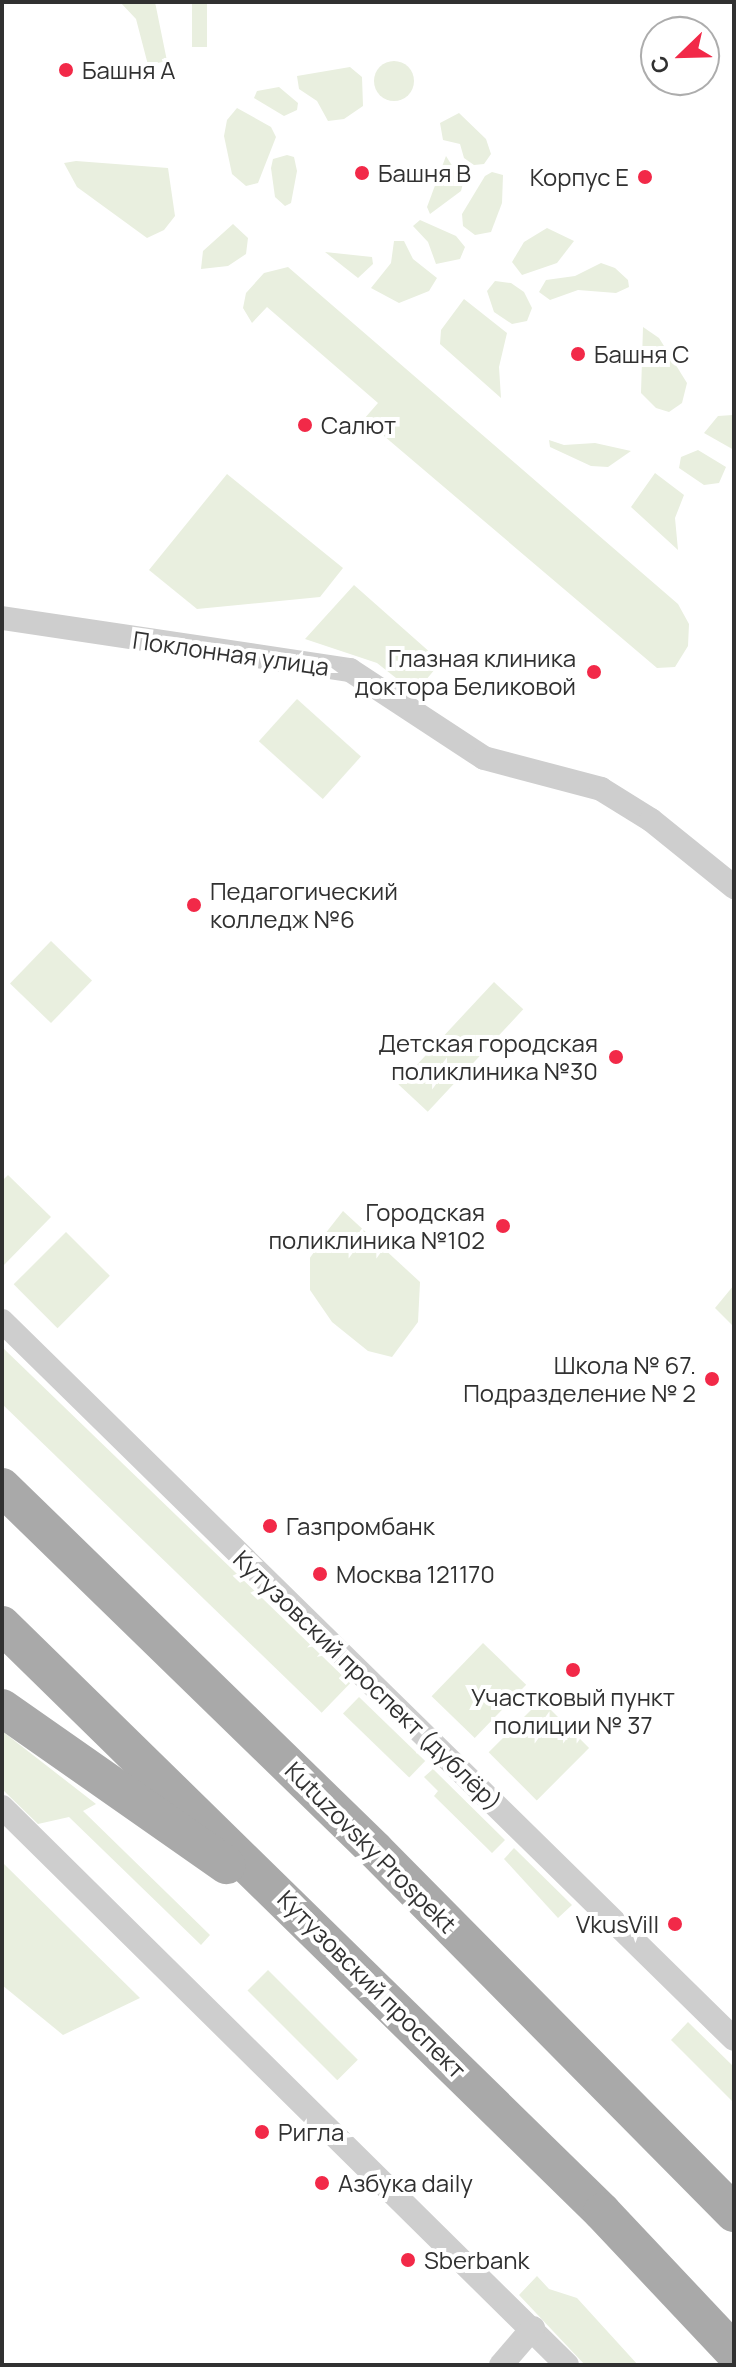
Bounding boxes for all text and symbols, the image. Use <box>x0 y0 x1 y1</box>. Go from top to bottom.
north arrow <box>640 16 720 96</box>
text: С <box>643 51 677 78</box>
place label: Башня А <box>82 56 175 84</box>
marker: Башня А <box>57 61 75 79</box>
place label: Башня B <box>378 159 471 187</box>
place label: Корпус E <box>530 163 629 191</box>
marker: Башня B <box>353 164 371 182</box>
marker: Корпус E <box>636 168 654 186</box>
place label: Башня C <box>594 340 689 368</box>
marker: Башня C <box>569 345 587 363</box>
place label: Салют <box>321 411 396 439</box>
marker: Салют <box>296 416 314 434</box>
street label: Поклонная улица <box>131 625 331 681</box>
place label: Глазная клиника доктора Беликовой <box>355 644 576 700</box>
marker: Глазная клиника доктора Беликовой <box>583 661 605 683</box>
place label: Педагогический колледж №6 <box>210 877 398 933</box>
marker: Педагогический колледж №6 <box>185 896 203 914</box>
place label: Детская городская поликлиника №30 <box>378 1029 598 1085</box>
marker: Детская городская поликлиника №30 <box>605 1046 627 1068</box>
place label: Городская поликлиника №102 <box>268 1198 485 1254</box>
marker: Городская поликлиника №102 <box>492 1215 514 1237</box>
place label: Школа № 67. Подразделение № 2 <box>463 1351 696 1407</box>
marker: Школа № 67. Подразделение № 2 <box>703 1370 721 1388</box>
place label: Газпромбанк <box>286 1512 435 1540</box>
marker: Газпромбанк <box>261 1517 279 1535</box>
street label: Кутузовский проспект (дублёр) <box>228 1544 508 1816</box>
place label: Москва 121170 <box>336 1560 495 1588</box>
marker: Москва 121170 <box>311 1565 329 1583</box>
marker: Участковый пункт полиции № 37 <box>564 1661 582 1679</box>
place label: Участковый пункт полиции № 37 <box>471 1683 675 1739</box>
street label: Kutuzovsky Prospekt <box>279 1755 463 1939</box>
street label: Кутузовский проспект <box>272 1884 472 2084</box>
place label: VkusVill <box>576 1910 659 1938</box>
marker: VkusVill <box>666 1915 684 1933</box>
place label: Ригла <box>278 2118 344 2146</box>
marker: Ригла <box>253 2123 271 2141</box>
place label: Азбука daily <box>338 2169 473 2197</box>
marker: Азбука daily <box>313 2174 331 2192</box>
place label: Sberbank <box>424 2246 529 2274</box>
marker: Sberbank <box>399 2251 417 2269</box>

